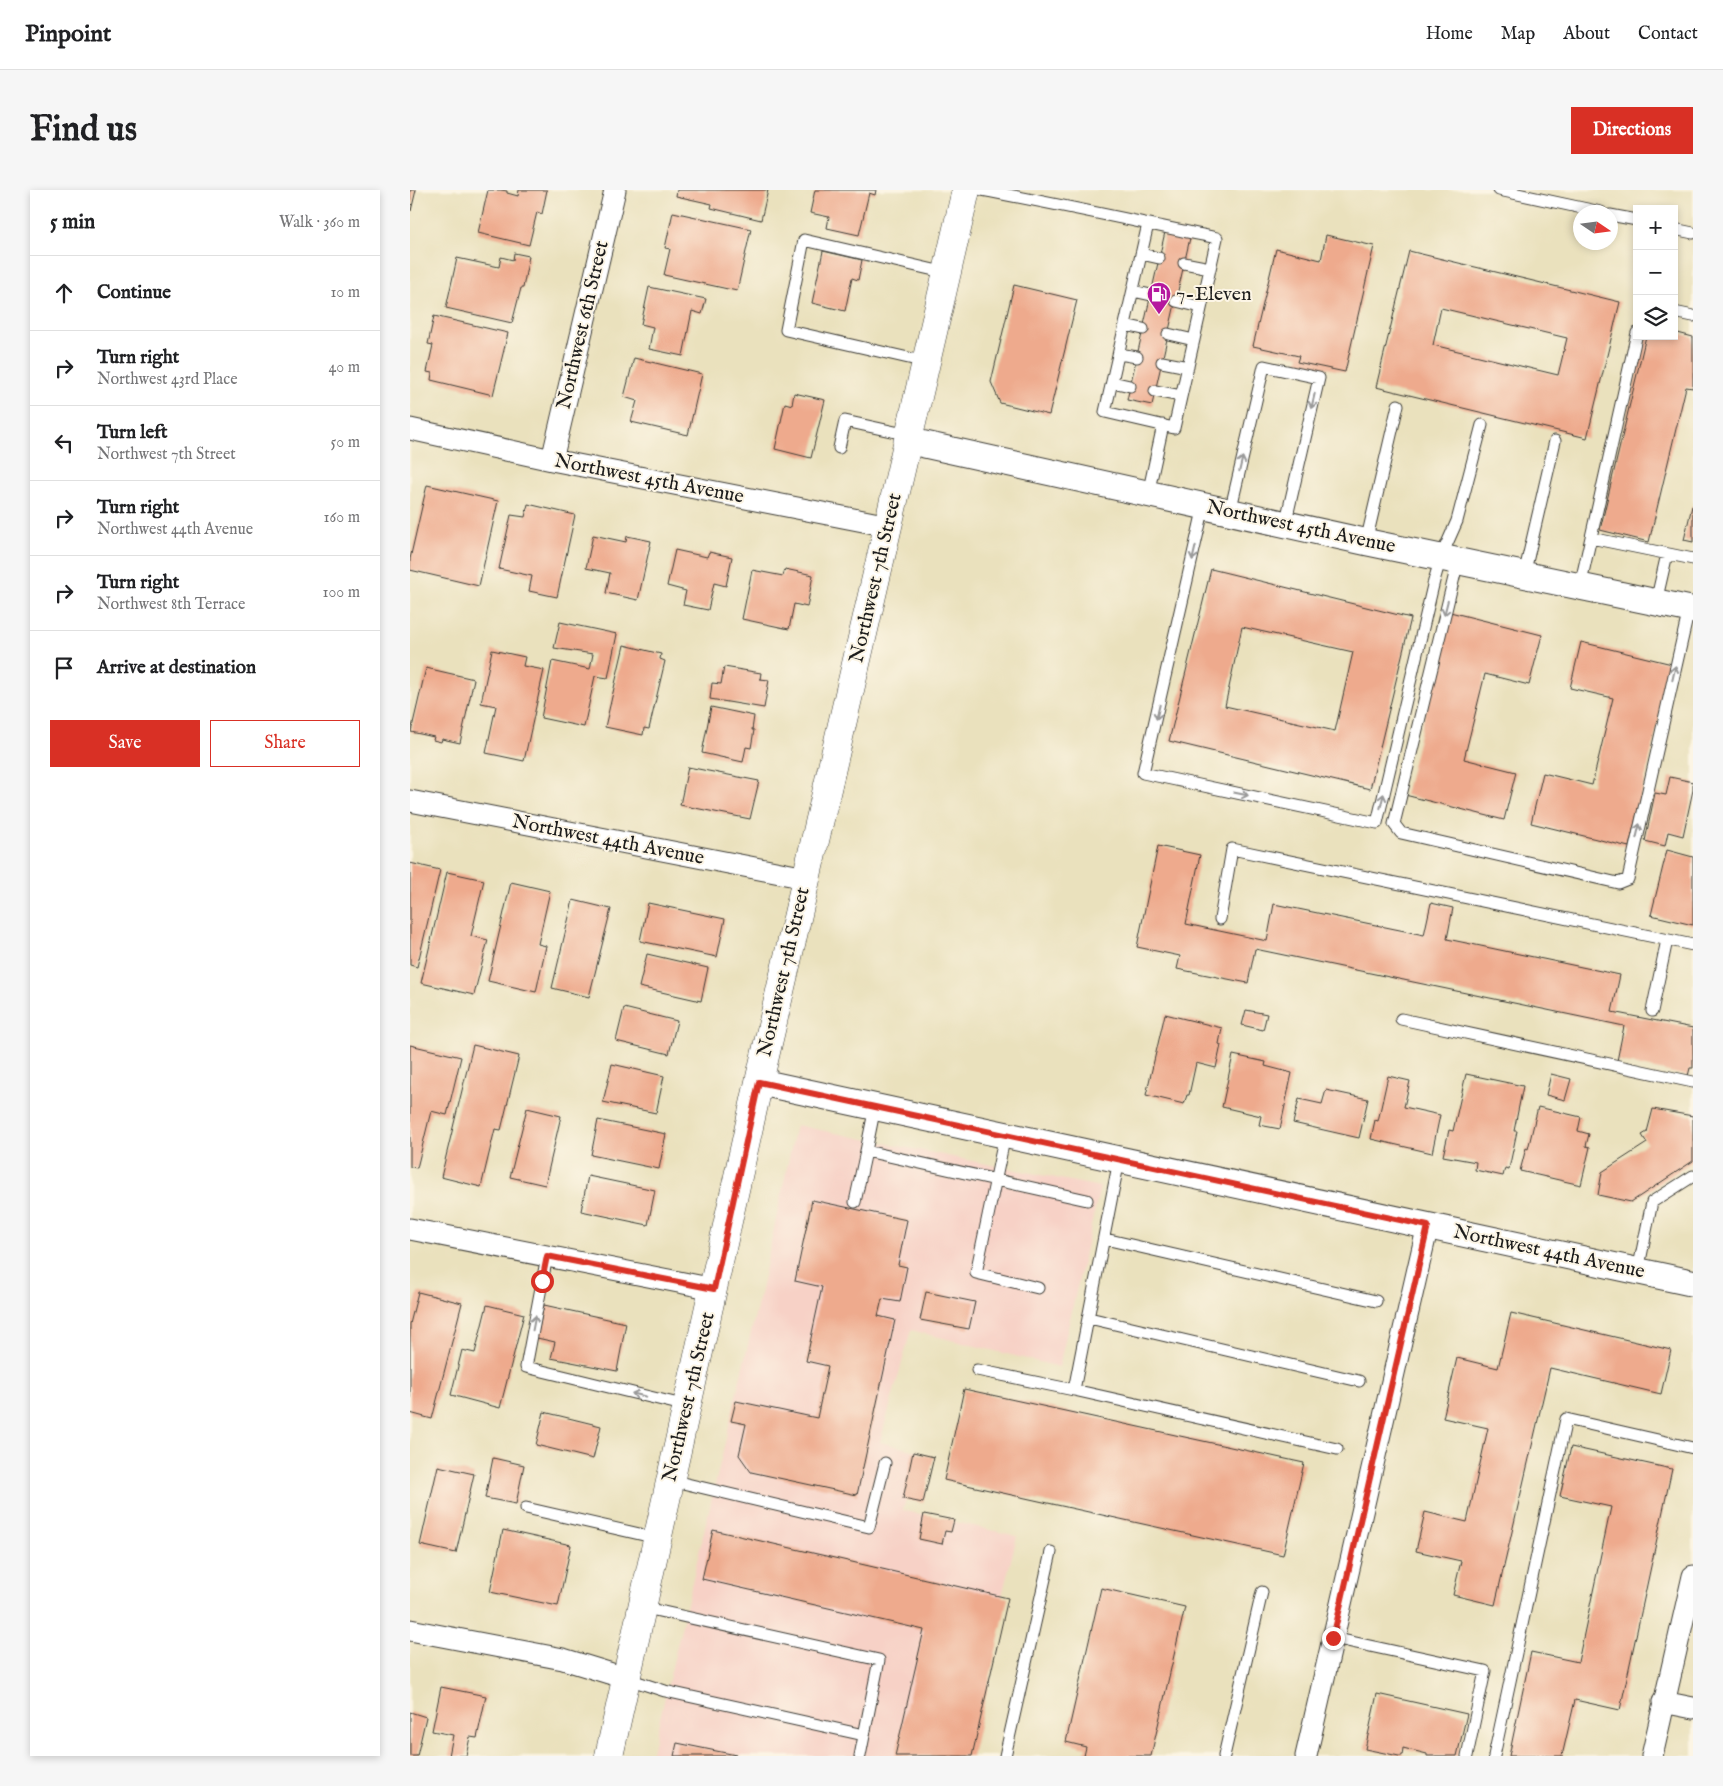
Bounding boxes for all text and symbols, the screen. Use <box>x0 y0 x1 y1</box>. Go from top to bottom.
text: Pinpoint <box>25 19 111 50</box>
text: Home <box>1426 23 1473 46</box>
text: Map <box>1501 23 1535 46</box>
text: About <box>1563 23 1610 46</box>
text: Contact <box>1638 23 1698 46</box>
button: Directions <box>1571 107 1693 154</box>
text: Find us <box>30 108 137 153</box>
north arrow <box>1573 205 1618 250</box>
map controls <box>1633 205 1678 340</box>
button: + <box>1633 205 1678 250</box>
text: 5 min <box>50 209 95 236</box>
text: Walk · 360 m <box>279 213 360 233</box>
street label: Northwest 6th Street <box>551 238 615 412</box>
button: − <box>1633 250 1678 295</box>
icon: ahead <box>50 279 78 307</box>
text: Continue <box>97 281 171 305</box>
fuel station icon: 7-Eleven <box>1146 281 1172 315</box>
place label: 7-Eleven <box>1176 282 1252 307</box>
text: 10 m <box>330 283 360 303</box>
button: layers <box>1633 295 1678 340</box>
text: Turn right <box>97 346 179 370</box>
icon: right <box>50 354 78 382</box>
text: 40 m <box>328 358 360 378</box>
text: Northwest 43rd Place <box>97 370 237 390</box>
one-way arrow <box>1308 393 1317 409</box>
text: Turn left <box>97 421 168 445</box>
icon: left <box>50 429 78 457</box>
text: 50 m <box>331 433 360 453</box>
text: Northwest 7th Street <box>97 445 236 465</box>
street label: Northwest 45th Avenue <box>552 448 746 510</box>
one-way arrow <box>1237 457 1246 473</box>
street label: Northwest 7th Street <box>844 491 908 665</box>
street label: Northwest 45th Avenue <box>1204 495 1398 559</box>
text: Turn right <box>97 496 179 520</box>
icon: right <box>50 504 78 532</box>
text: 160 m <box>324 508 360 528</box>
text: Northwest 44th Avenue <box>97 520 253 540</box>
one-way arrow <box>1189 545 1198 561</box>
text: Turn right <box>97 571 179 595</box>
icon: right <box>50 579 78 607</box>
text: 100 m <box>323 583 360 603</box>
text: Northwest 8th Terrace <box>97 595 245 615</box>
one-way arrow <box>1441 599 1450 615</box>
icon: arrive <box>50 654 78 682</box>
text: Arrive at destination <box>97 656 256 680</box>
one-way arrow <box>1670 665 1679 681</box>
one-way arrow <box>1153 703 1162 719</box>
button: Save <box>50 720 200 767</box>
button: Share <box>210 720 360 767</box>
one-way arrow <box>1232 790 1248 799</box>
one-way arrow <box>1378 794 1387 810</box>
street label: Northwest 44th Avenue <box>510 809 706 871</box>
one-way arrow <box>1634 824 1643 840</box>
street label: Northwest 7th Street <box>752 885 816 1059</box>
street label: Northwest 44th Avenue <box>1451 1219 1647 1285</box>
route start <box>531 1270 554 1293</box>
street label: Northwest 7th Street <box>657 1310 721 1484</box>
one-way arrow <box>530 1315 539 1331</box>
one-way arrow <box>632 1390 648 1399</box>
route end <box>1322 1627 1345 1650</box>

